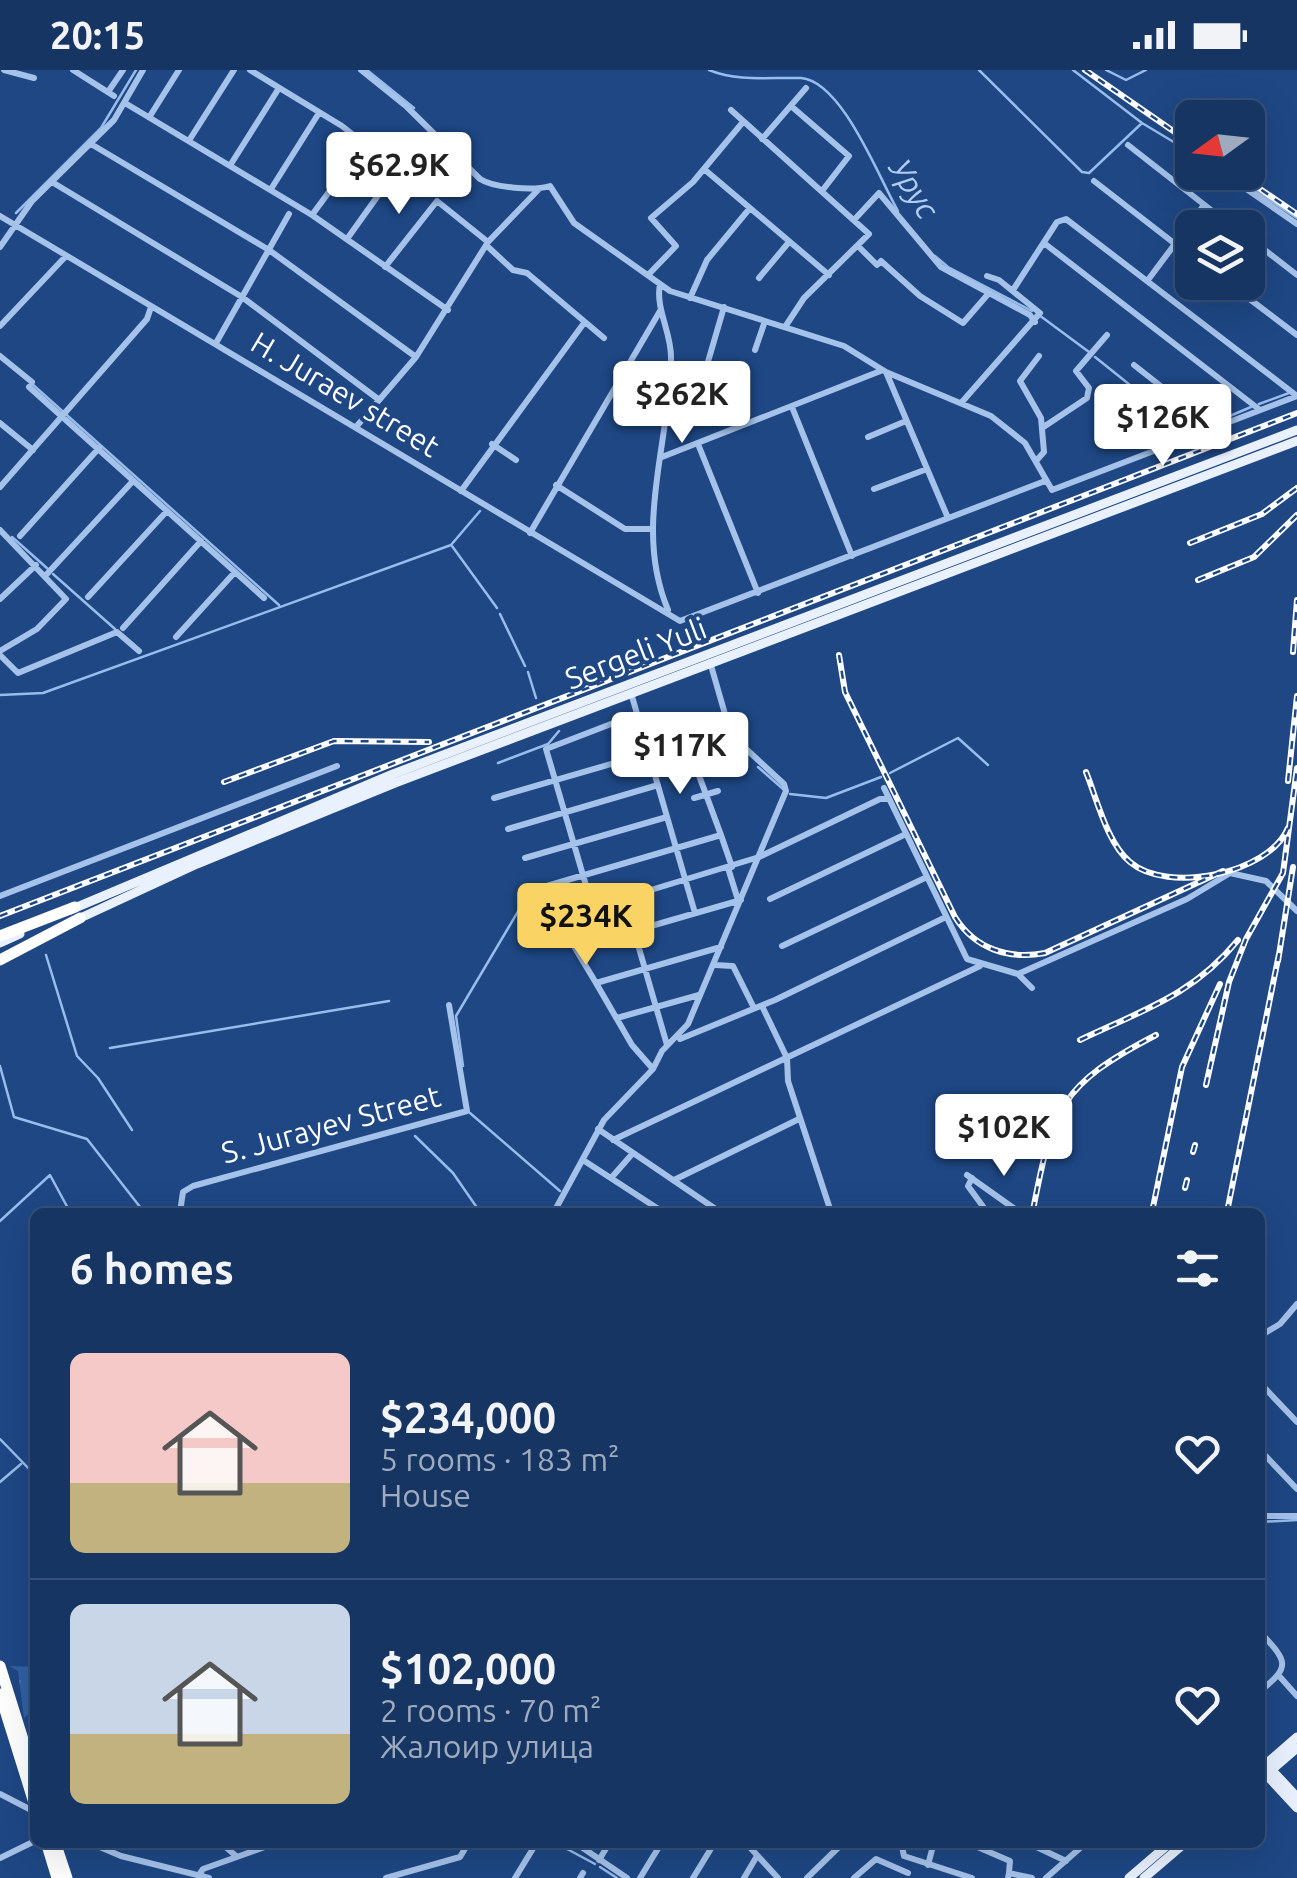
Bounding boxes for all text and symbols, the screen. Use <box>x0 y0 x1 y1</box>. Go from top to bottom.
text: 20:15 <box>50 14 145 56</box>
north arrow <box>1175 100 1265 190</box>
map controls <box>1175 100 1265 300</box>
pin: $62.9K <box>318 132 480 217</box>
text: $62.9K <box>348 146 450 182</box>
water label: Урус <box>882 151 947 225</box>
button: layers <box>1175 210 1265 300</box>
street label: H. Juraev street <box>245 325 446 464</box>
pin: $262K <box>612 361 752 446</box>
text: $262K <box>635 375 729 411</box>
pin: $126K <box>1093 384 1233 469</box>
text: $126K <box>1116 398 1210 434</box>
street label: Sergeli Yuli <box>560 611 711 696</box>
pin: $117K <box>610 712 750 797</box>
text: $117K <box>633 726 727 762</box>
pin: $234K <box>516 883 656 968</box>
text: $234K <box>539 897 633 933</box>
street label: S. Jurayev Street <box>218 1078 444 1170</box>
pin: $102K <box>934 1094 1074 1179</box>
text: $102K <box>957 1108 1051 1144</box>
icon: filters <box>1170 1241 1225 1296</box>
text: 6 homes <box>70 1245 234 1292</box>
icon: home <box>150 1393 270 1513</box>
text: $234,000 <box>380 1394 556 1441</box>
icon: heart <box>1170 1426 1225 1481</box>
text: 5 rooms · 183 m² <box>380 1441 620 1477</box>
text: House <box>380 1477 471 1513</box>
icon: home <box>150 1644 270 1764</box>
text: $102,000 <box>380 1645 556 1692</box>
icon: heart <box>1170 1677 1225 1732</box>
text: 2 rooms · 70 m² <box>380 1692 601 1728</box>
text: Жалоир улица <box>380 1728 594 1764</box>

